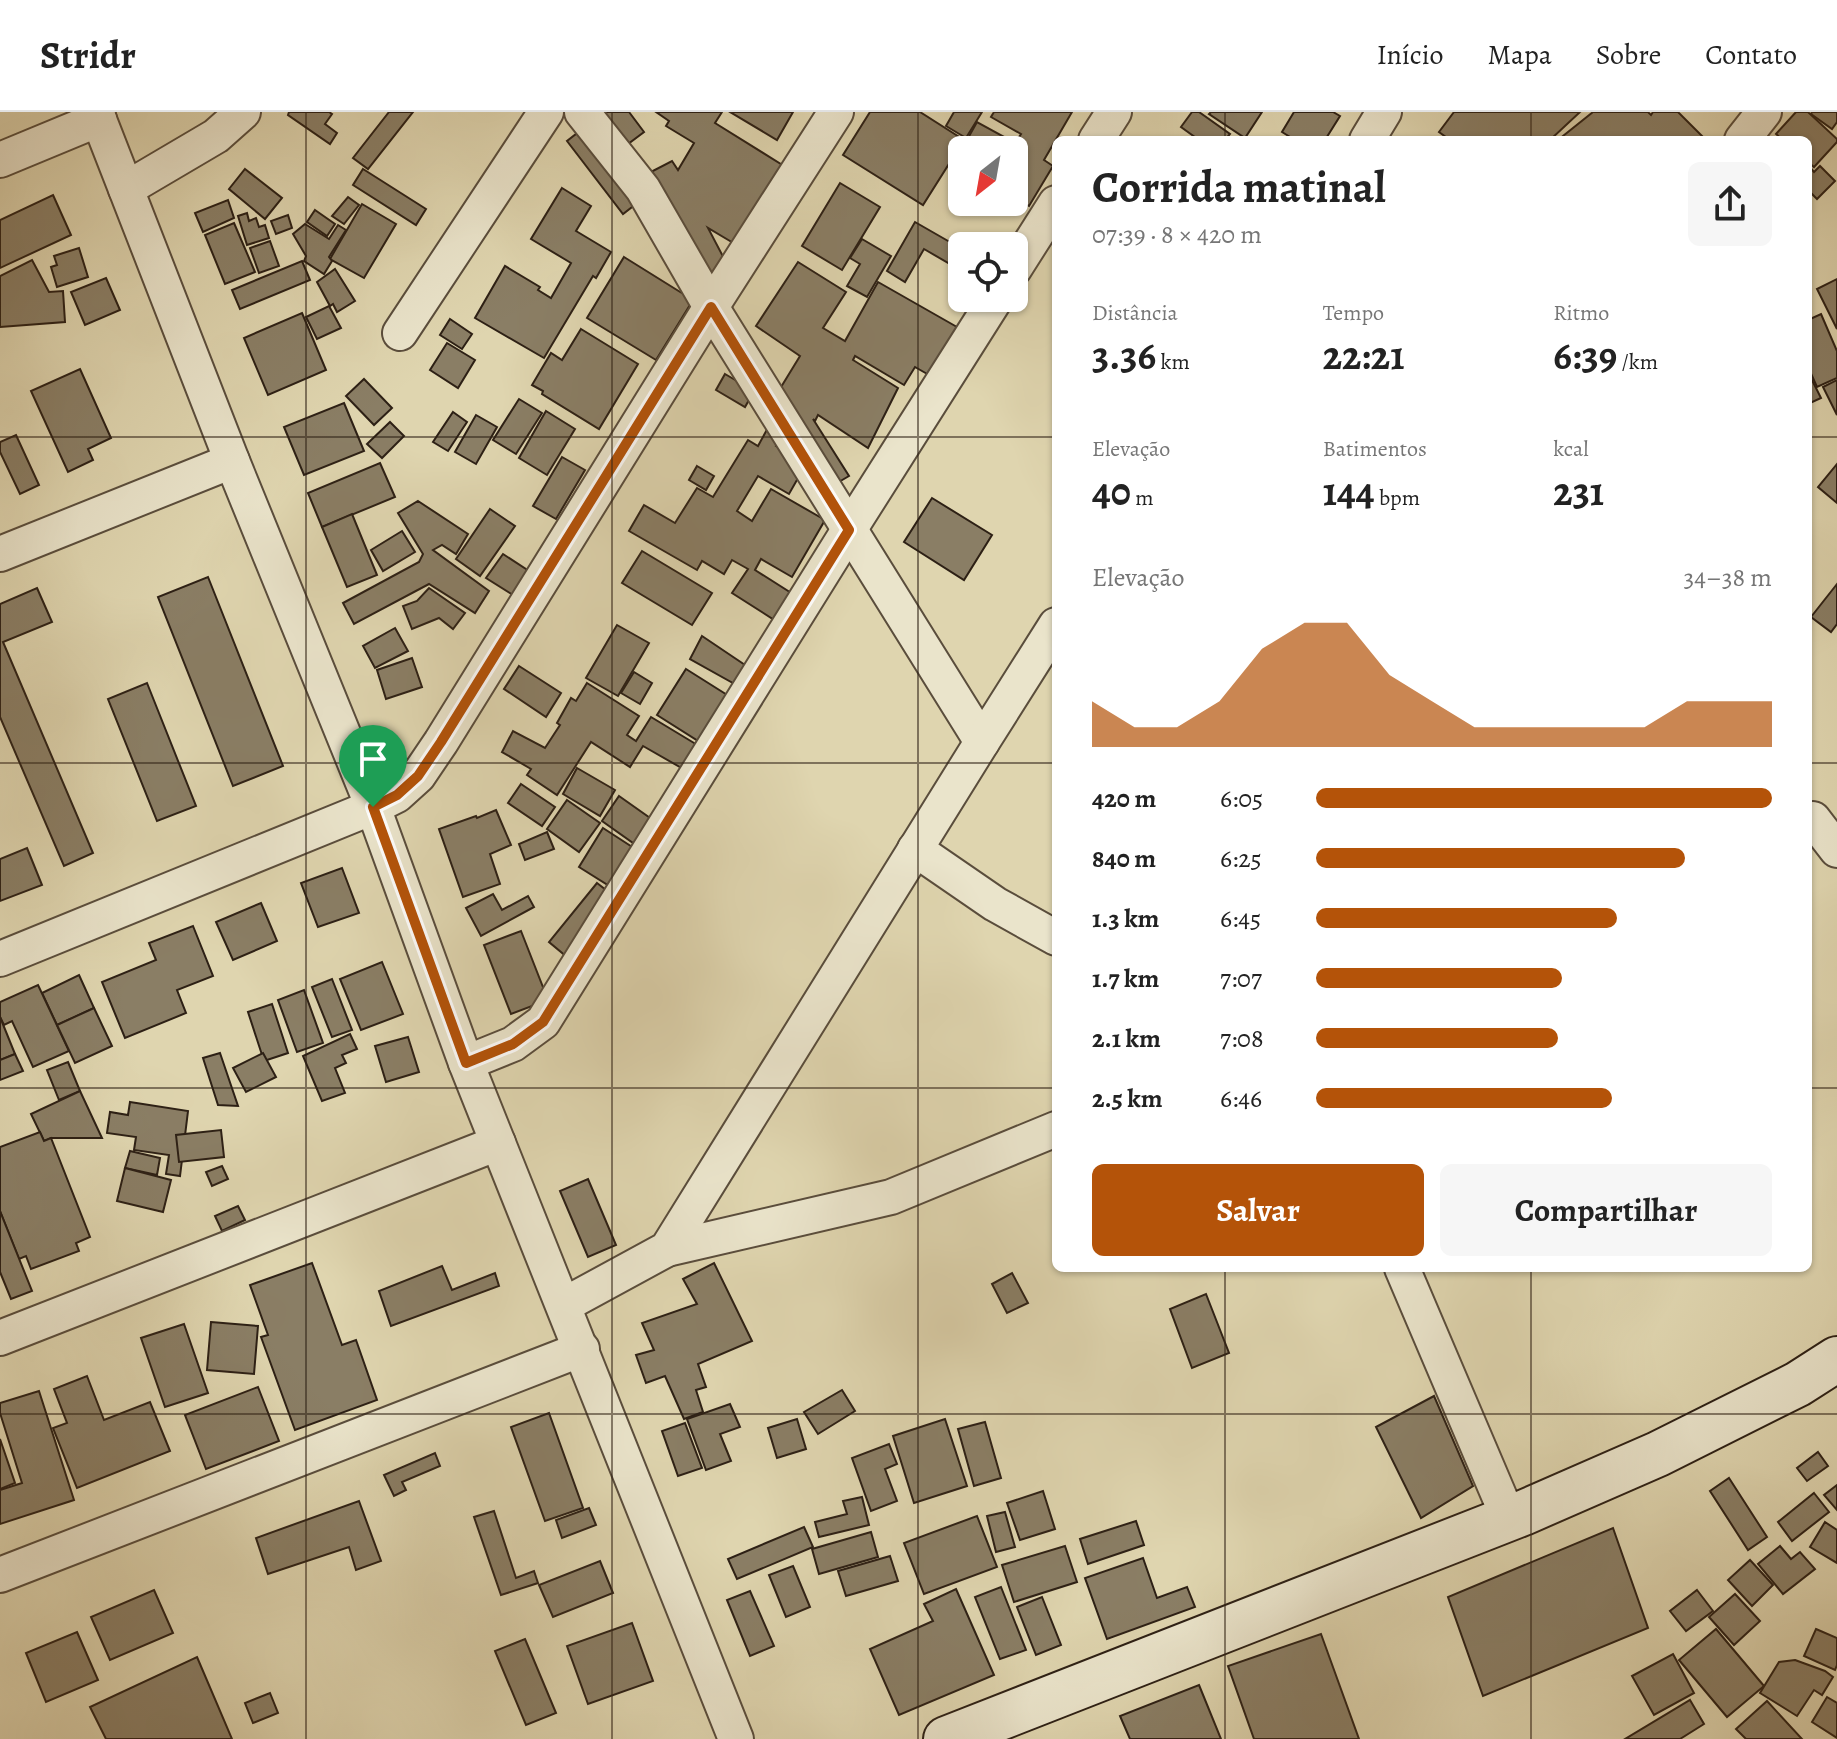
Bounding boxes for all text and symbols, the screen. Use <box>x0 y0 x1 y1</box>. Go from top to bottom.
text: Stridr <box>40 29 136 81</box>
text: Início <box>1377 36 1444 74</box>
text: Mapa <box>1488 36 1552 74</box>
text: Sobre <box>1596 36 1661 74</box>
text: Contato <box>1705 36 1797 74</box>
north arrow <box>948 136 1028 216</box>
map controls <box>948 136 1028 312</box>
text: Corrida matinal <box>1092 157 1386 217</box>
button: share <box>1688 162 1772 246</box>
text: 07:39 · 8 × 420 m <box>1092 217 1262 252</box>
button: locate <box>948 232 1028 312</box>
text: Distância <box>1092 298 1178 328</box>
text: Tempo <box>1323 298 1384 328</box>
text: Ritmo <box>1553 298 1609 328</box>
text: 3.36 <box>1092 328 1156 383</box>
text: 22:21 <box>1323 328 1404 383</box>
text: 6:39 <box>1553 328 1617 383</box>
text: km <box>1156 347 1190 377</box>
text: /km <box>1617 347 1658 377</box>
text: Elevação <box>1092 434 1170 464</box>
text: Batimentos <box>1323 434 1427 464</box>
text: kcal <box>1553 434 1589 464</box>
text: 40 <box>1092 464 1131 519</box>
text: 144 <box>1323 464 1375 519</box>
text: 231 <box>1553 464 1604 519</box>
text: m <box>1131 483 1154 513</box>
text: bpm <box>1375 483 1420 513</box>
text: Elevação <box>1092 560 1184 595</box>
text: 34–38 m <box>1683 560 1772 595</box>
pin <box>339 725 407 807</box>
icon: arrive <box>351 737 395 781</box>
text: 420 m <box>1092 781 1156 816</box>
text: 6:05 <box>1220 781 1263 816</box>
text: 840 m <box>1092 841 1156 876</box>
text: 6:25 <box>1220 841 1262 876</box>
text: 1.3 km <box>1092 901 1159 936</box>
text: 6:45 <box>1220 901 1261 936</box>
text: 1.7 km <box>1092 961 1159 996</box>
text: 7:07 <box>1220 961 1262 996</box>
text: 2.1 km <box>1092 1021 1161 1056</box>
text: 7:08 <box>1220 1021 1264 1056</box>
text: 2.5 km <box>1092 1081 1163 1116</box>
text: 6:46 <box>1220 1081 1262 1116</box>
button: Salvar <box>1092 1164 1424 1256</box>
button: Compartilhar <box>1440 1164 1772 1256</box>

